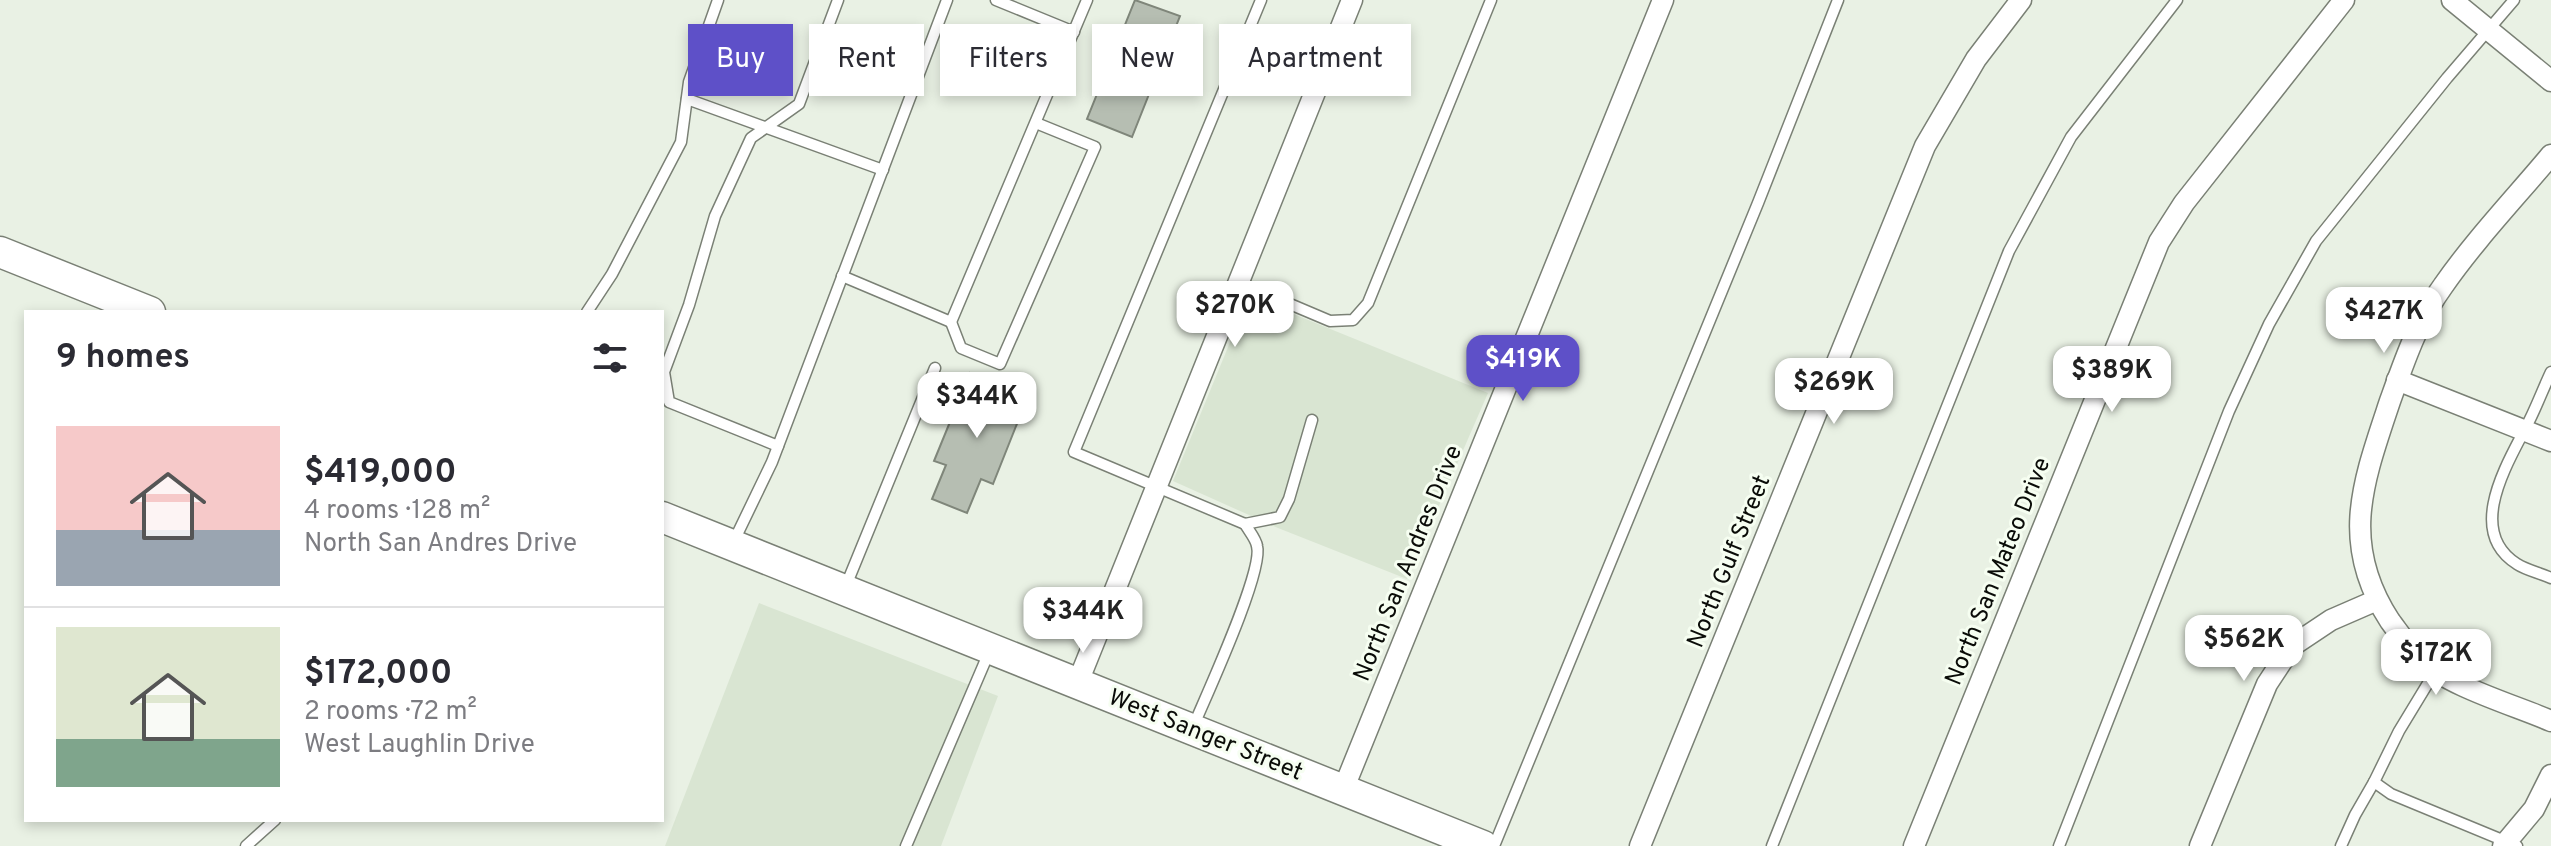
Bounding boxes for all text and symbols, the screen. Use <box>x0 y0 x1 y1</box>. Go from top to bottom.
chip: Buy <box>688 24 793 96</box>
chip: Rent <box>809 24 924 96</box>
chip: Filters <box>940 24 1076 96</box>
chip: New <box>1092 24 1203 96</box>
chip: Apartment <box>1219 24 1411 96</box>
pin: $270K <box>1179 281 1291 349</box>
pin: $427K <box>2328 287 2440 355</box>
text: $270K <box>1195 290 1275 323</box>
text: $427K <box>2344 296 2424 329</box>
pin: $419K <box>1467 335 1579 403</box>
icon: filters <box>588 336 632 380</box>
text: 9 homes <box>56 337 190 380</box>
text: $419K <box>1484 344 1562 377</box>
pin: $389K <box>2056 346 2168 414</box>
text: $389K <box>2071 355 2153 388</box>
pin: $269K <box>1778 358 1890 426</box>
text: $269K <box>1793 367 1875 400</box>
pin: $344K <box>921 372 1033 440</box>
text: $344K <box>935 381 1019 414</box>
street label: North San Andres Drive <box>1348 441 1470 686</box>
text: $419,000 <box>304 452 457 495</box>
street label: North San Mateo Drive <box>1939 453 2058 690</box>
icon: home <box>120 458 216 554</box>
street label: North Gulf Street <box>1682 471 1778 653</box>
text: 4 rooms · 128 m² <box>304 495 491 528</box>
text: North San Andres Drive <box>304 528 577 561</box>
pin: $344K <box>1027 587 1139 655</box>
text: $344K <box>1041 596 1125 629</box>
pin: $562K <box>2188 615 2300 683</box>
text: $562K <box>2203 624 2285 657</box>
pin: $172K <box>2380 629 2492 697</box>
text: $172K <box>2399 638 2473 671</box>
text: $172,000 <box>304 653 452 696</box>
icon: home <box>120 659 216 755</box>
street label: West Sanger Street <box>1104 683 1307 789</box>
text: 2 rooms · 72 m² <box>304 696 477 729</box>
text: West Laughlin Drive <box>304 729 535 762</box>

